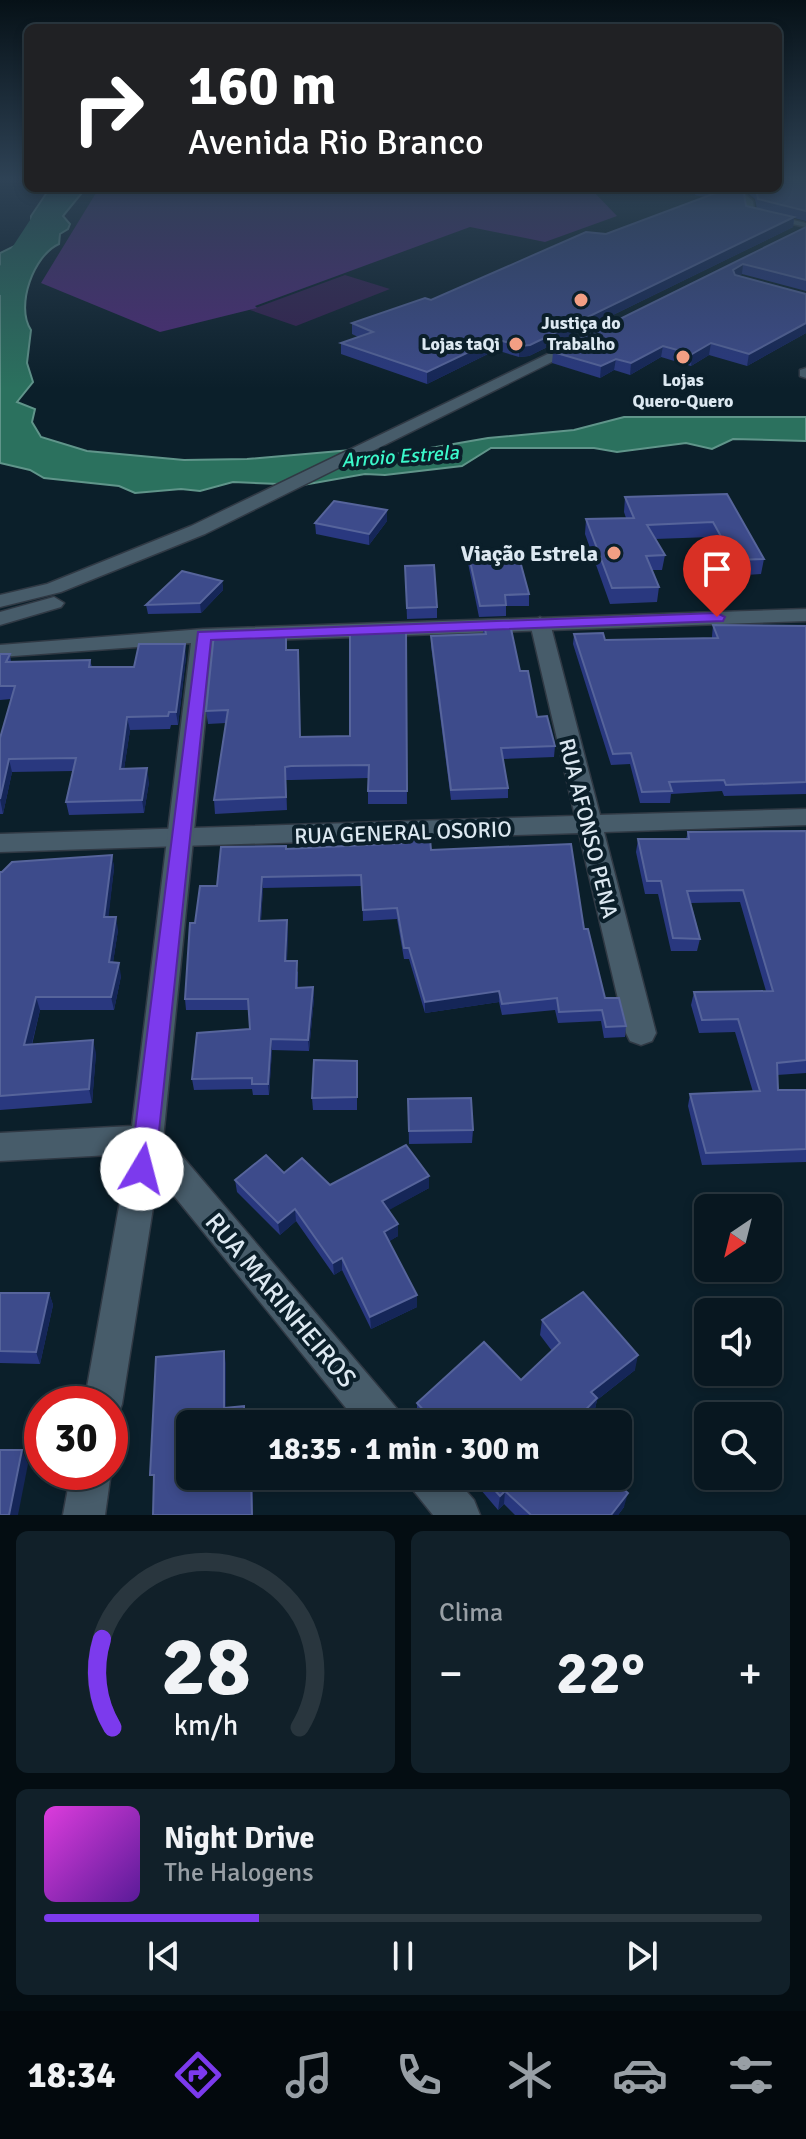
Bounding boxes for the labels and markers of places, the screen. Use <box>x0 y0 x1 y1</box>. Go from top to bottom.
marker: Justiça do Trabalho <box>572 291 590 309</box>
place label: Justiça do Trabalho <box>541 312 621 355</box>
place label: Lojas taQi <box>421 333 500 355</box>
marker: Lojas taQi <box>507 335 525 353</box>
marker: Lojas Quero-Quero <box>674 348 692 366</box>
place label: Lojas Quero-Quero <box>633 369 733 412</box>
pin <box>683 535 751 617</box>
place label: Viação Estrela <box>461 540 598 567</box>
marker: Viação Estrela <box>605 544 623 562</box>

